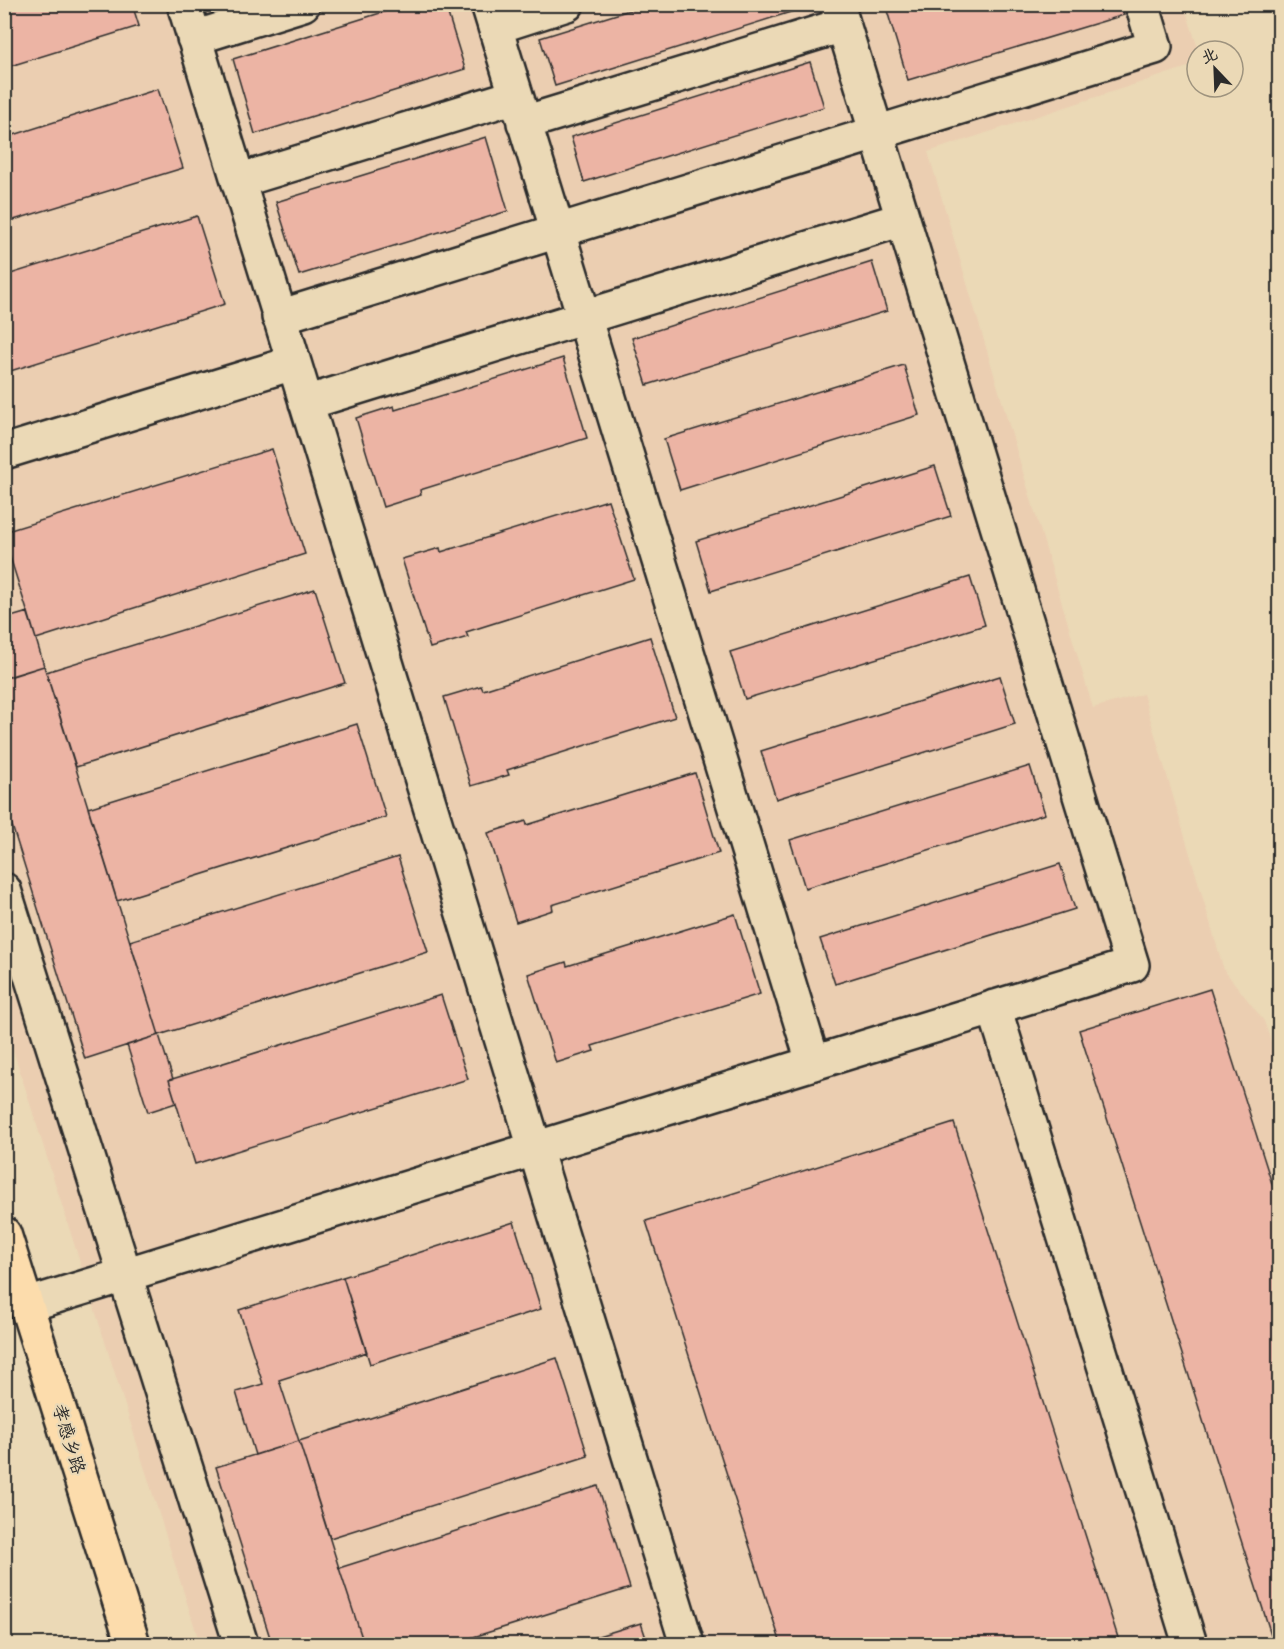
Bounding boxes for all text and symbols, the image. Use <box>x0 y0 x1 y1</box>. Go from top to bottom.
north arrow <box>1185 39 1245 99</box>
text: 北 <box>1198 43 1221 69</box>
street label: 孝感乡路 <box>46 1401 91 1477</box>

